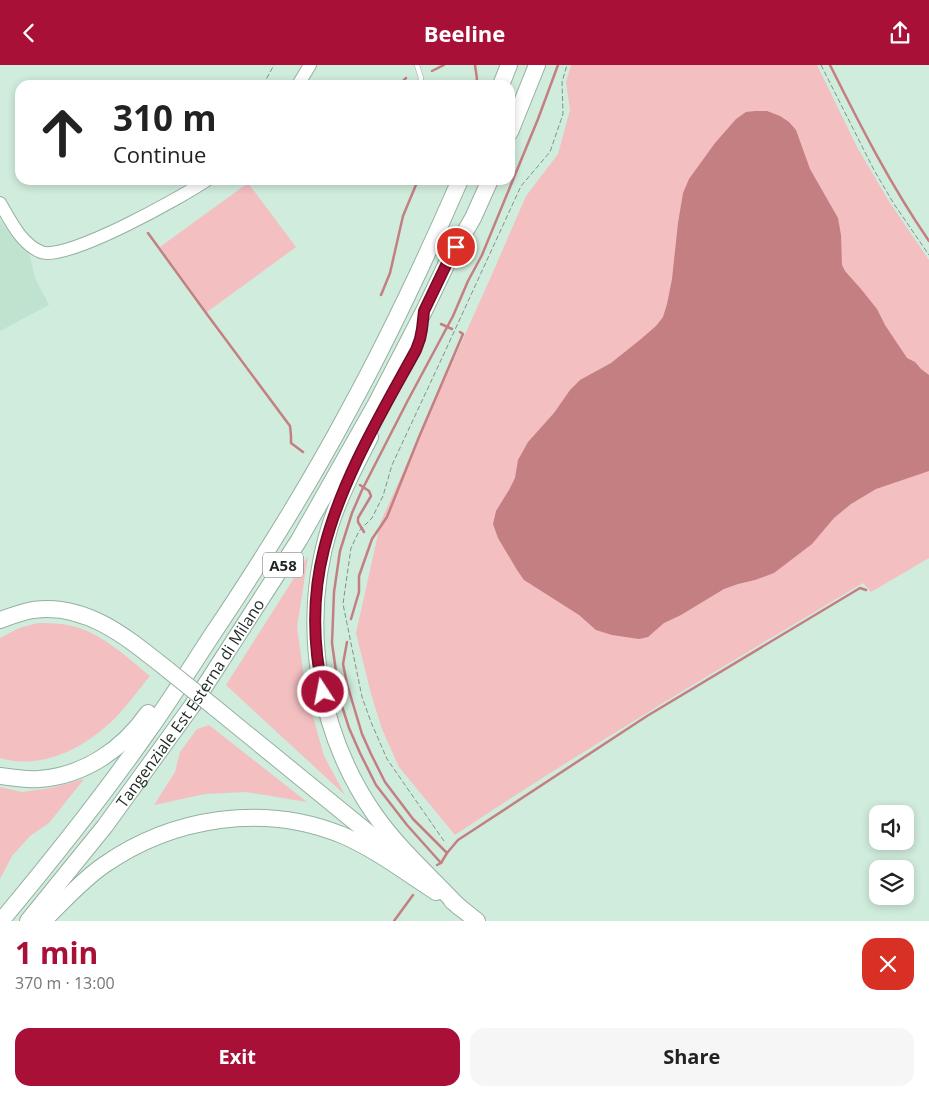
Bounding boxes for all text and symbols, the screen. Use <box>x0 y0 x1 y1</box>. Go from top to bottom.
text: Beeline <box>424 18 505 48</box>
icon: back <box>15 19 43 47</box>
icon: share <box>886 19 914 47</box>
text: 310 m <box>113 94 217 141</box>
icon: ahead <box>30 100 95 165</box>
text: Continue <box>113 139 206 169</box>
pin <box>435 226 477 268</box>
icon: arrive <box>442 233 470 261</box>
road number: A58 <box>263 553 303 577</box>
street label: Tangenziale Est Esterna di Milano <box>111 594 269 812</box>
position arrow <box>296 665 348 717</box>
map controls <box>869 805 914 905</box>
button: sound <box>869 805 914 850</box>
button: layers <box>869 860 914 905</box>
text: 1 min <box>15 932 98 973</box>
button: close <box>862 938 914 990</box>
text: 370 m · 13:00 <box>15 972 115 994</box>
button: Exit <box>15 1028 460 1086</box>
button: Share <box>470 1028 914 1086</box>

